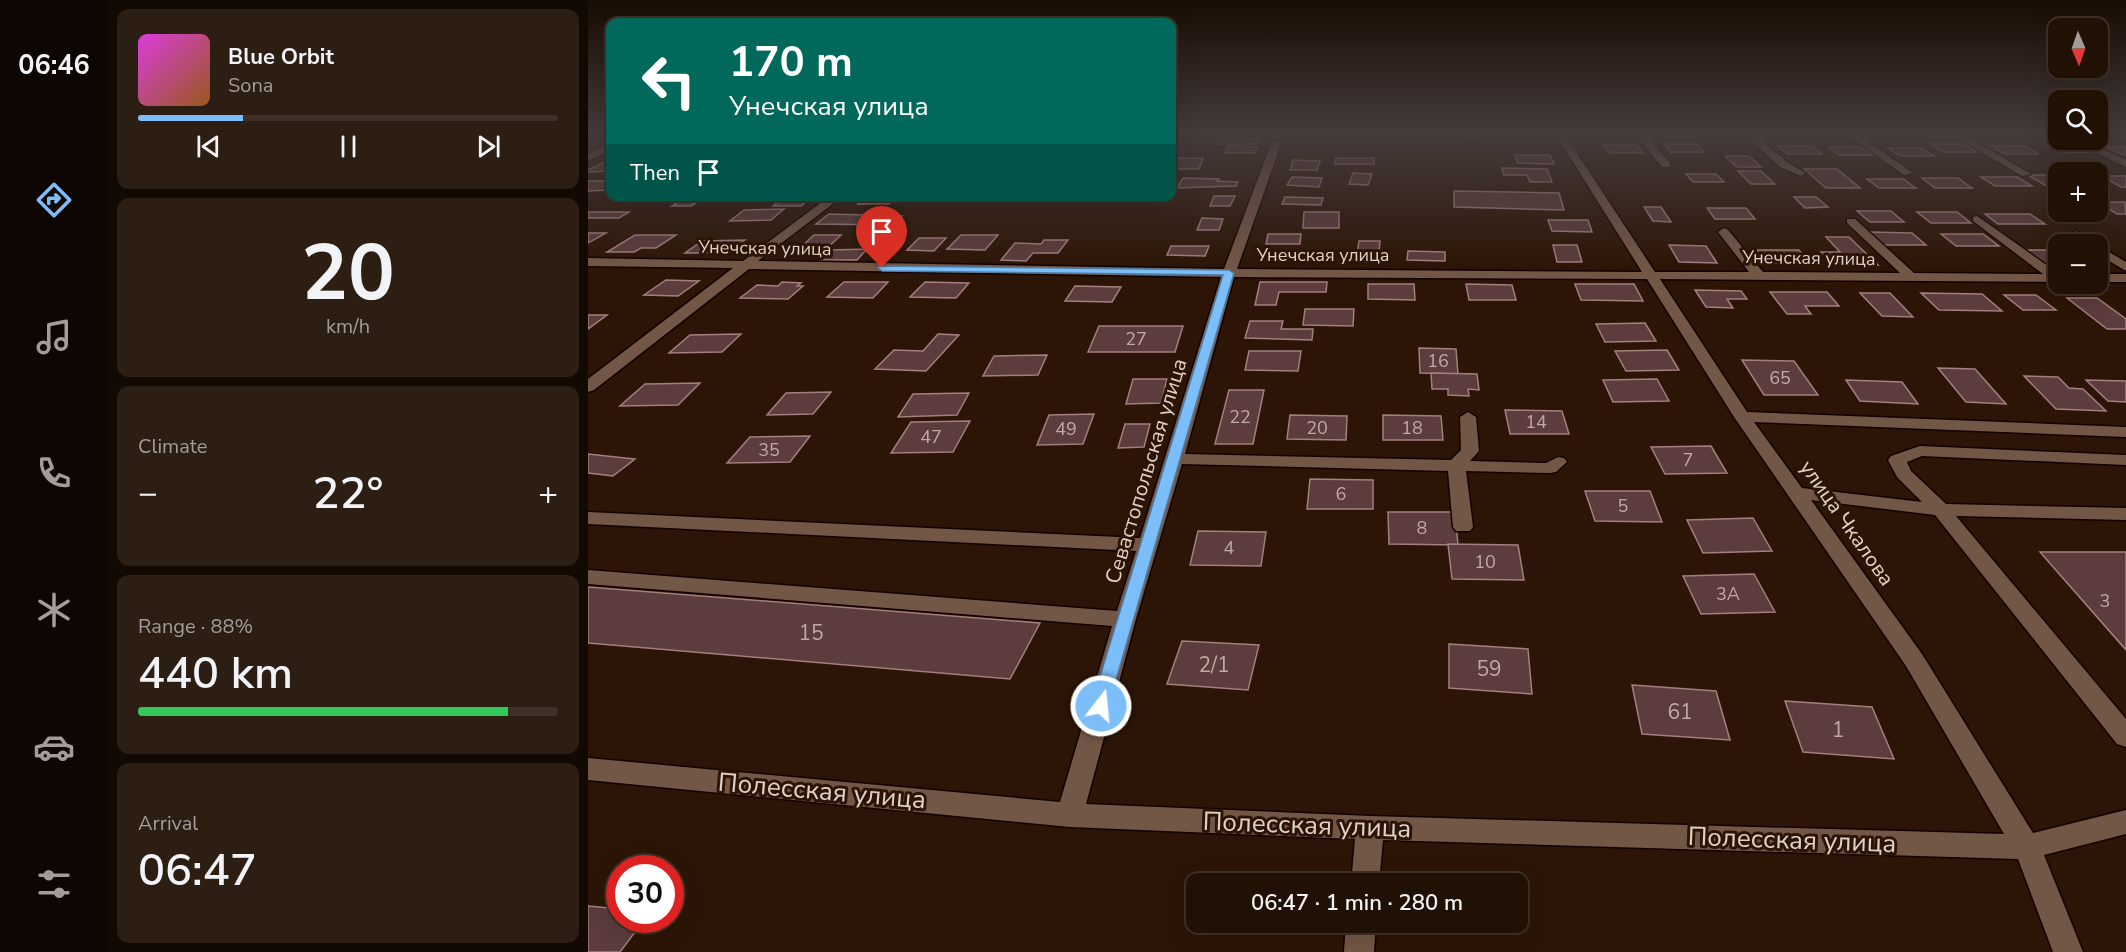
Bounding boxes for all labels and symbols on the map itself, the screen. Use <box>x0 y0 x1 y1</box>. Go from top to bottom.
north arrow <box>2048 18 2108 78</box>
pin <box>856 206 907 268</box>
street label: Унечская улица <box>697 235 832 261</box>
street label: Унечская улица <box>1255 243 1390 267</box>
street label: Унечская улица <box>1741 245 1876 271</box>
house number: 27 <box>1125 327 1147 351</box>
house number: 16 <box>1427 349 1449 373</box>
street label: Севастопольская улица <box>1098 355 1194 587</box>
house number: 65 <box>1769 366 1791 390</box>
house number: 22 <box>1229 405 1251 429</box>
house number: 14 <box>1525 410 1547 434</box>
house number: 20 <box>1306 416 1328 440</box>
house number: 18 <box>1401 416 1423 440</box>
house number: 49 <box>1055 417 1077 441</box>
house number: 47 <box>920 425 942 449</box>
house number: 35 <box>758 438 780 462</box>
house number: 7 <box>1683 448 1693 472</box>
street label: улица Чкалова <box>1793 455 1901 591</box>
house number: 6 <box>1336 482 1346 506</box>
house number: 5 <box>1618 494 1628 518</box>
house number: 8 <box>1417 516 1427 540</box>
house number: 4 <box>1224 536 1235 560</box>
house number: 10 <box>1474 550 1496 574</box>
house number: 3А <box>1716 582 1740 606</box>
house number: 3 <box>2100 589 2110 613</box>
house number: 15 <box>798 619 824 647</box>
house number: 2/1 <box>1198 651 1230 679</box>
house number: 59 <box>1476 655 1502 683</box>
position arrow <box>1069 674 1133 738</box>
house number: 61 <box>1667 698 1693 726</box>
house number: 1 <box>1832 716 1844 744</box>
street label: Полесская улица <box>717 764 927 818</box>
street label: Полесская улица <box>1202 804 1412 846</box>
street label: Полесская улица <box>1687 819 1897 861</box>
speed limit sign: 30 <box>606 855 684 933</box>

